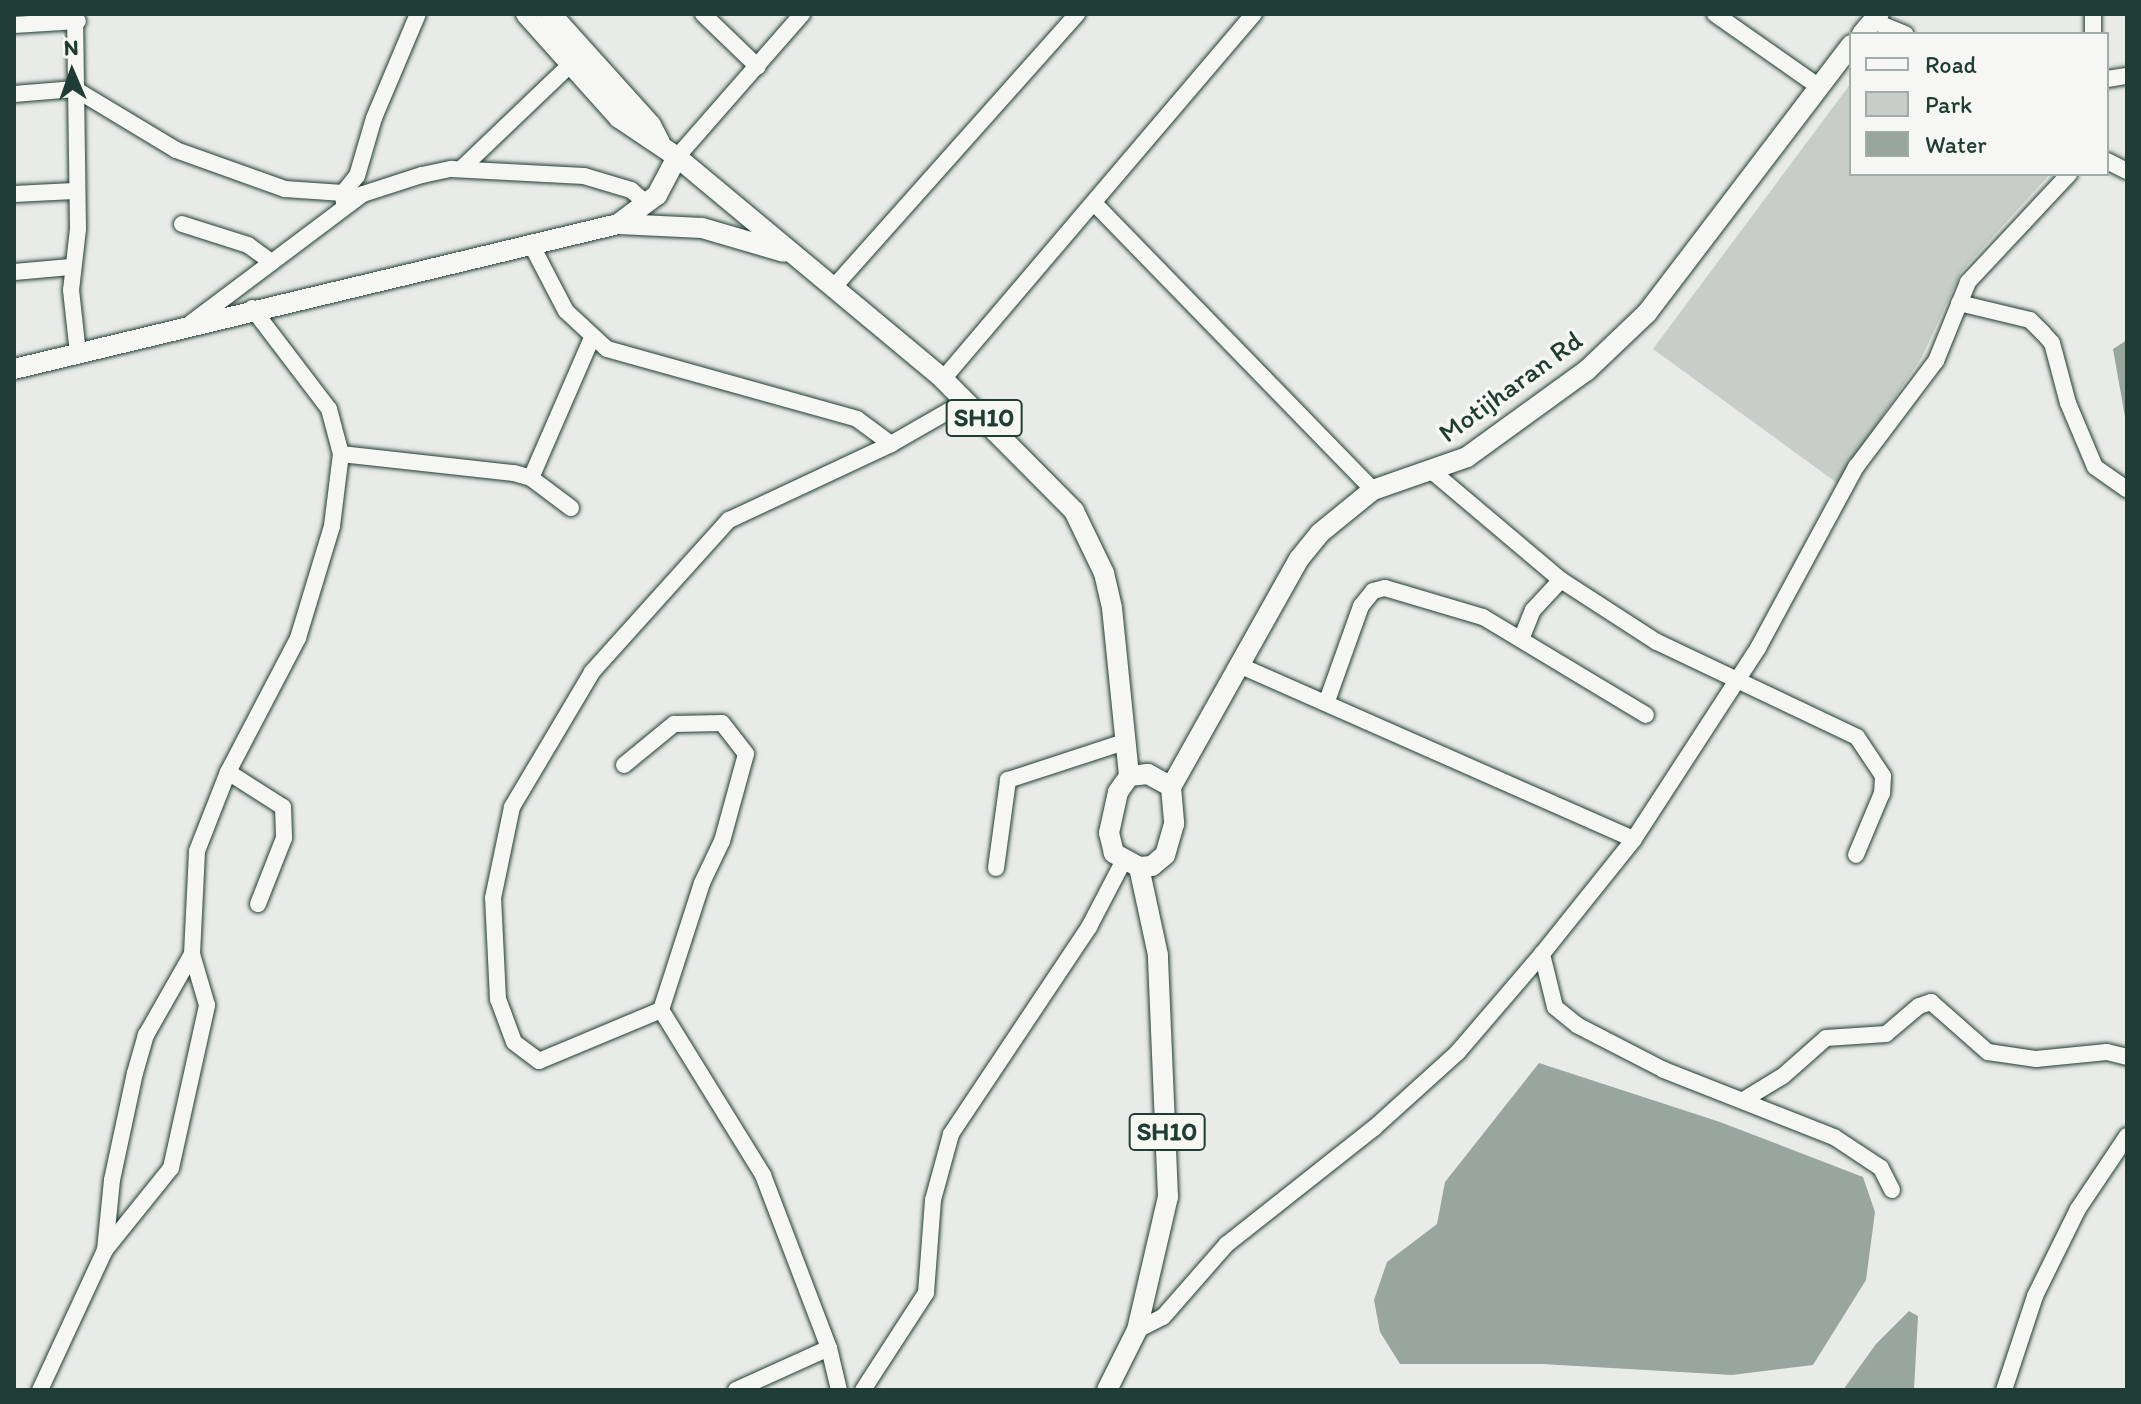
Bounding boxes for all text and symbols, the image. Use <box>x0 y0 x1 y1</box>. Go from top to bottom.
north arrow <box>32 32 112 112</box>
legend <box>1849 32 2109 176</box>
text: N <box>63 34 79 61</box>
text: Road <box>1925 50 1977 79</box>
text: Park <box>1925 90 1972 119</box>
text: Water <box>1925 130 1987 159</box>
street label: Motijharan Rd <box>1432 323 1588 449</box>
road number: SH10 <box>944 396 1024 440</box>
road number: SH10 <box>1127 1110 1207 1154</box>

